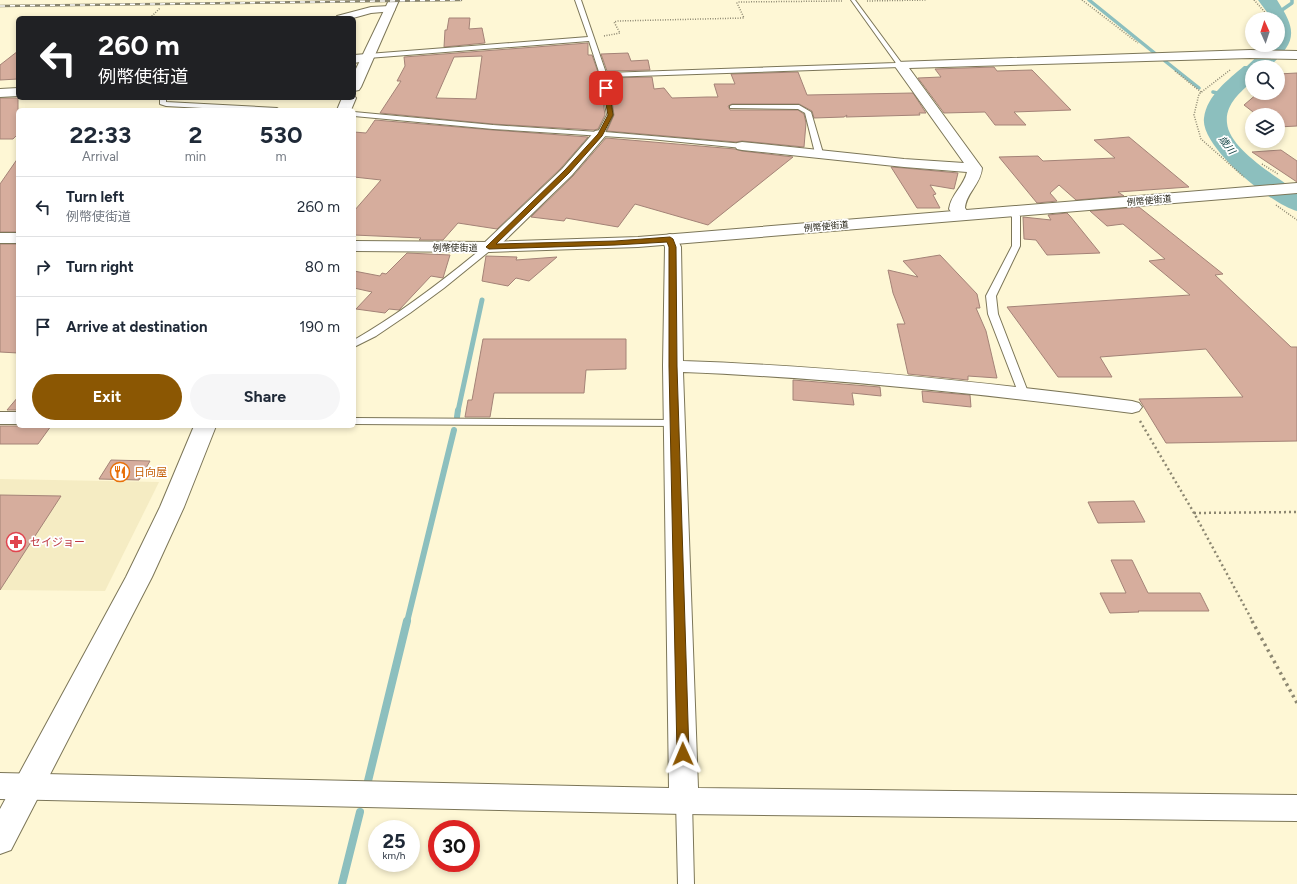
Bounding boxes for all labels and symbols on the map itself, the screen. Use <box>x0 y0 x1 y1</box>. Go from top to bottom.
north arrow <box>1245 12 1285 52</box>
pin <box>589 71 623 105</box>
water label: 歳川 <box>1216 133 1239 158</box>
street label: 例幣使街道 <box>1126 193 1172 207</box>
street label: 例幣使街道 <box>803 219 849 233</box>
street label: 例幣使街道 <box>432 242 478 253</box>
restaurant icon: 日向屋 <box>109 461 131 483</box>
place label: 日向屋 <box>134 466 167 479</box>
pharmacy icon: セイジョー <box>5 531 27 553</box>
place label: セイジョー <box>30 536 85 549</box>
position arrow <box>662 733 704 775</box>
speed limit sign: 30 <box>428 820 480 872</box>

